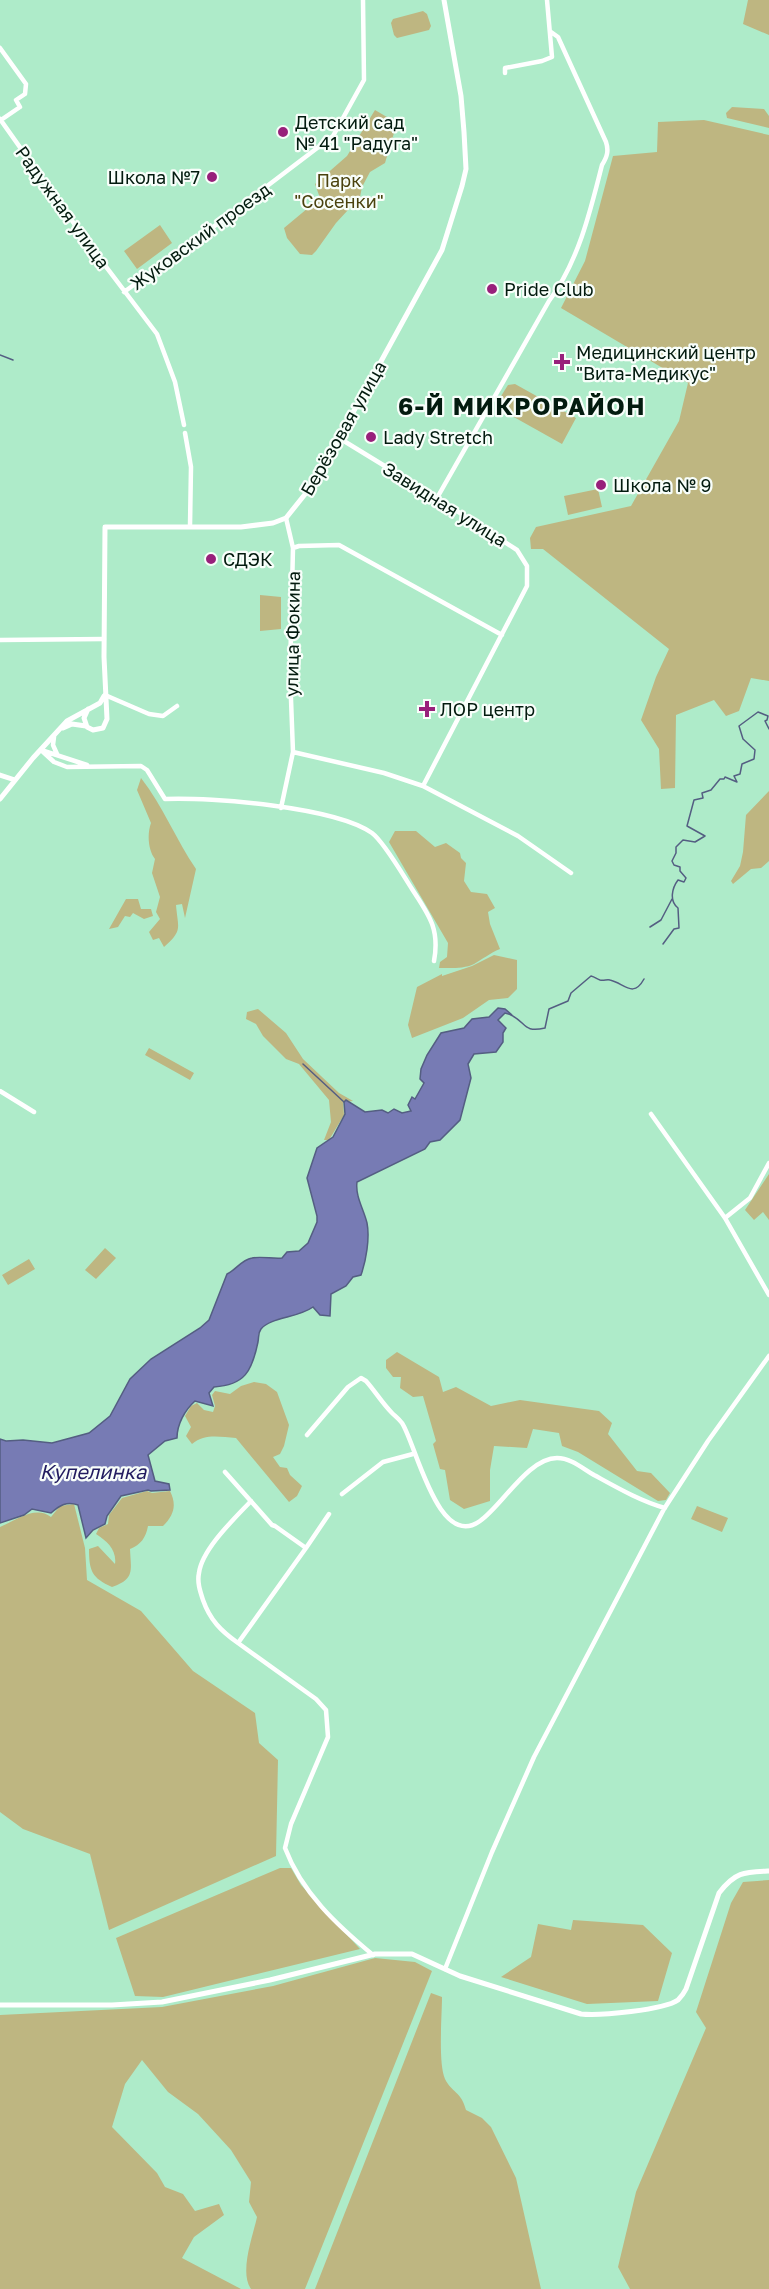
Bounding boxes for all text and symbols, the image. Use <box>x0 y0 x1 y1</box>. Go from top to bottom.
place label: Детский сад № 41 "Радуга" <box>295 111 418 154</box>
marker: Детский сад № 41 "Радуга" <box>276 125 290 139</box>
street label: Радужная улица <box>11 141 115 273</box>
place label: Школа №7 <box>107 166 200 188</box>
park label: Парк "Сосенки" <box>294 169 384 212</box>
marker: Школа №7 <box>205 170 219 184</box>
street label: Жуковский проезд <box>126 178 274 294</box>
place label: Pride Club <box>504 278 594 300</box>
marker: Pride Club <box>485 282 499 296</box>
place label: Медицинский центр "Вита-Медикус" <box>576 341 756 384</box>
marker: Медицинский центр "Вита-Медикус" <box>553 353 571 371</box>
street label: Берёзовая улица <box>295 357 391 499</box>
district label: 6-Й МИКРОРАЙОН <box>398 391 646 420</box>
place label: Lady Stretch <box>383 426 493 448</box>
marker: Lady Stretch <box>364 430 378 444</box>
street label: Завидная улица <box>379 457 511 551</box>
place label: Школа № 9 <box>613 474 711 496</box>
marker: Школа № 9 <box>594 478 608 492</box>
place label: СДЭК <box>223 548 273 570</box>
marker: СДЭК <box>204 552 218 566</box>
street label: улица Фокина <box>280 571 304 697</box>
place label: ЛОР центр <box>440 698 535 720</box>
marker: ЛОР центр <box>418 700 436 718</box>
water label: Купелинка <box>40 1459 147 1484</box>

